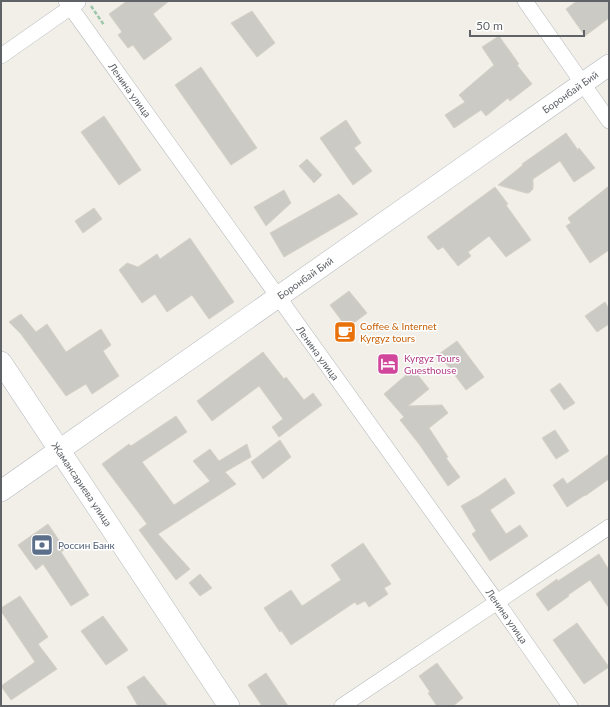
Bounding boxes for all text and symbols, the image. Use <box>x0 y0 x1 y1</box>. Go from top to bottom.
scale bar <box>470 12 584 38</box>
text: 50 m <box>476 18 503 33</box>
street label: Ленина улица <box>106 60 154 120</box>
street label: Боронбай Бий <box>540 68 600 116</box>
street label: Боронбай Бий <box>275 254 335 302</box>
cafe icon: Coffee & Internet Kyrgyz tours <box>332 319 358 345</box>
place label: Coffee & Internet Kyrgyz tours <box>360 320 437 344</box>
street label: Ленина улица <box>294 323 342 383</box>
hotel icon: Kyrgyz Tours Guesthouse <box>375 351 401 377</box>
place label: Kyrgyz Tours Guesthouse <box>404 352 460 376</box>
street label: Жамансариева улица <box>49 440 115 528</box>
bank icon: Россин Банк <box>29 532 55 558</box>
place label: Россин Банк <box>58 539 116 551</box>
street label: Ленина улица <box>483 585 530 646</box>

